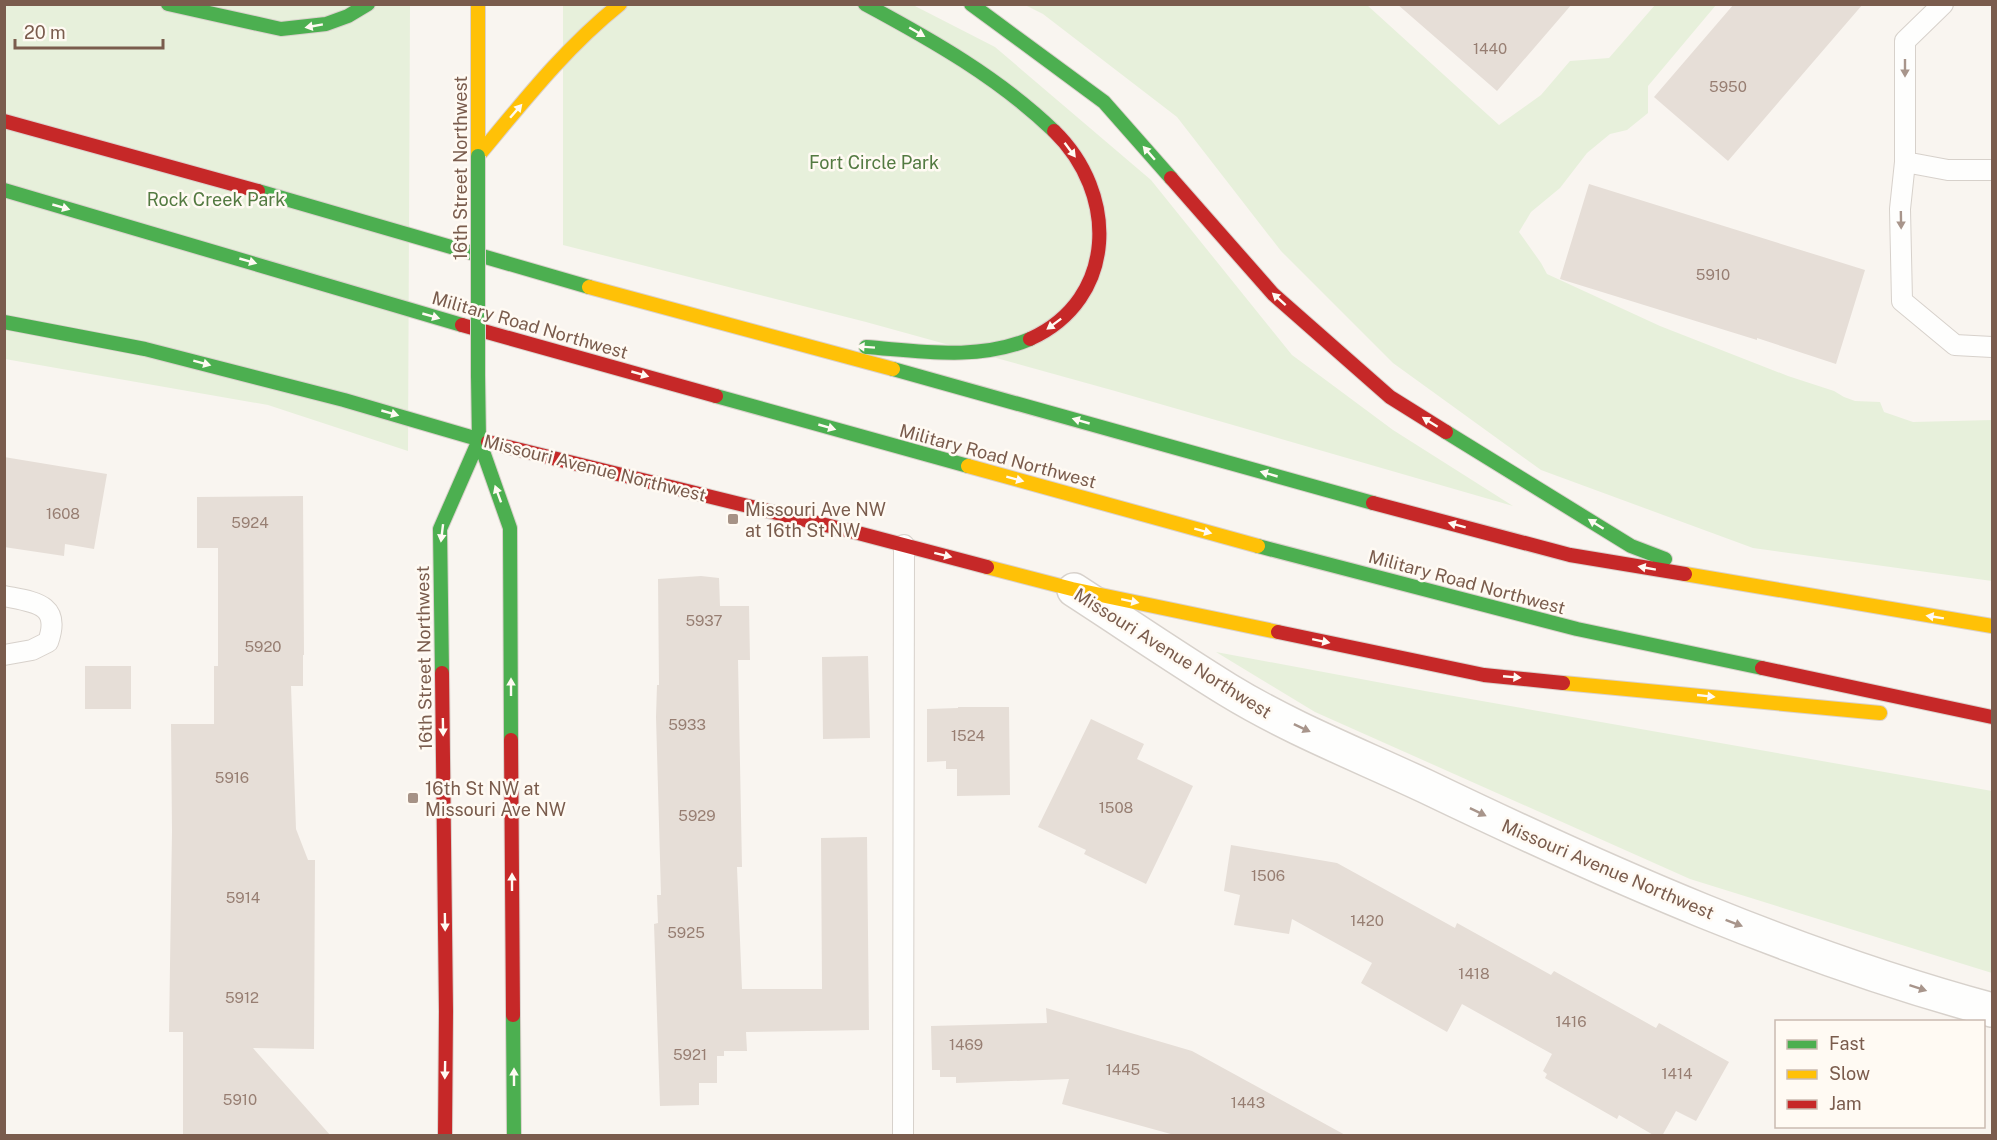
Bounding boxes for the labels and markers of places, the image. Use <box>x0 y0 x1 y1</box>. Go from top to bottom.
place label: Missouri Ave NW at 16th St NW <box>745 499 886 541</box>
marker: Missouri Ave NW at 16th St NW <box>726 512 740 526</box>
place label: 16th St NW at Missouri Ave NW <box>425 778 566 820</box>
marker: 16th St NW at Missouri Ave NW <box>406 791 420 805</box>

